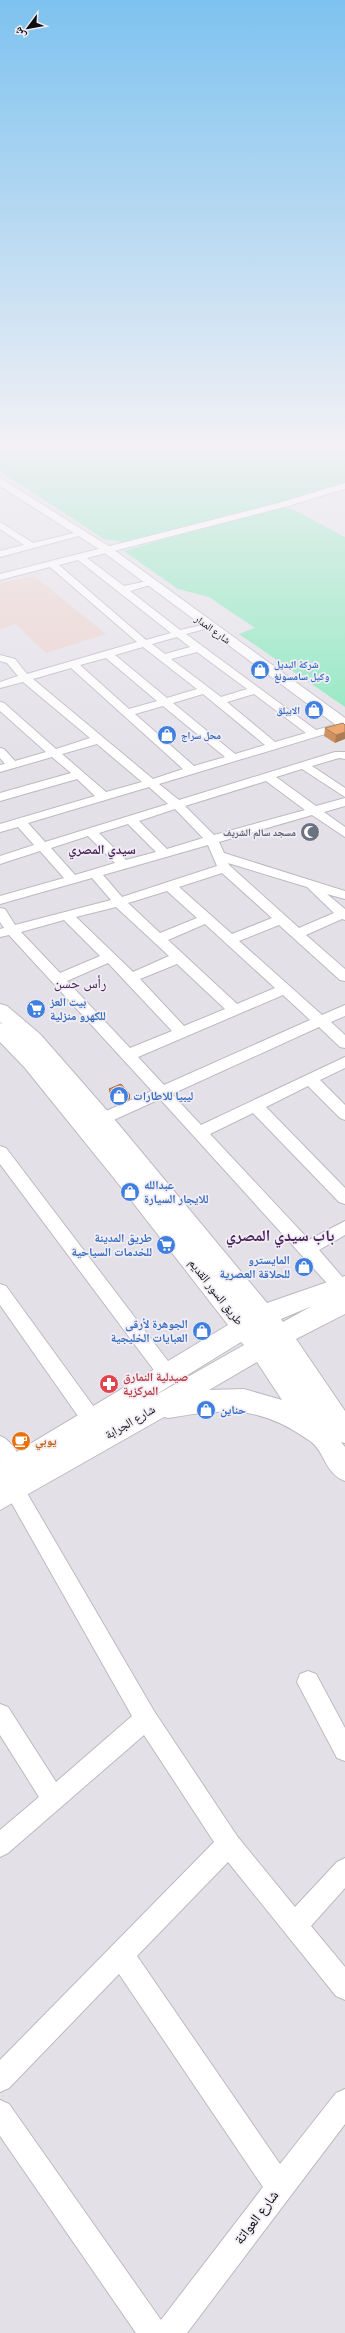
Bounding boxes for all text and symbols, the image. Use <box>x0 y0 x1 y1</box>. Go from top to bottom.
north arrow <box>8 8 48 48</box>
text: ش <box>11 24 29 41</box>
street label: شارع المدار <box>191 611 233 647</box>
place label: شركة البديل وكيل سامسونغ <box>274 658 329 684</box>
shop icon: شركة البديل وكيل سامسونغ <box>249 659 271 681</box>
shop icon: الابيلق <box>303 699 325 721</box>
place label: الابيلق <box>277 704 300 717</box>
shop icon: محل سراج <box>156 724 178 746</box>
place label: محل سراج <box>181 729 221 743</box>
mosque icon: مسجد سالم الشريف <box>299 821 321 843</box>
place label: مسجد سالم الشريف <box>223 826 296 840</box>
district label: سيدي المصري <box>68 842 136 860</box>
district label: رأس حسن <box>54 975 106 992</box>
place label: بيت العز للكهرو منزلية <box>49 995 106 1023</box>
supermarket icon: بيت العز للكهرو منزلية <box>25 998 47 1020</box>
shop icon: ليبيا للاطارات <box>108 1085 130 1107</box>
place label: ليبيا للاطارات <box>133 1089 193 1103</box>
place label: عبدالله للايجار السيارة <box>144 1178 209 1206</box>
shop icon: عبدالله للايجار السيارة <box>119 1181 141 1203</box>
district label: باب سيدي المصري <box>226 1226 334 1248</box>
place label: طريق المدينة للخدمات السياحية <box>71 1231 152 1259</box>
supermarket icon: طريق المدينة للخدمات السياحية <box>155 1234 177 1256</box>
place label: المايسترو للحلاقة العصرية <box>220 1253 290 1281</box>
street label: طريق السور القديم <box>185 1256 246 1329</box>
shop icon: المايسترو للحلاقة العصرية <box>293 1256 315 1278</box>
place label: الجوهرة لأرقى العبايات الخليجية <box>111 1317 188 1345</box>
shop icon: الجوهرة لأرقى العبايات الخليجية <box>191 1320 213 1342</box>
place label: صيدلية النمارق المركزية <box>123 1370 188 1398</box>
pharmacy icon: صيدلية النمارق المركزية <box>98 1373 120 1395</box>
shop icon: حناين <box>195 1399 217 1421</box>
street label: شارع الجرابة <box>102 1402 158 1443</box>
place label: حناين <box>220 1403 246 1418</box>
cafe icon: يوبي <box>10 1430 32 1452</box>
place label: يوبي <box>35 1434 57 1451</box>
street label: شارع العواتة <box>231 2187 283 2248</box>

